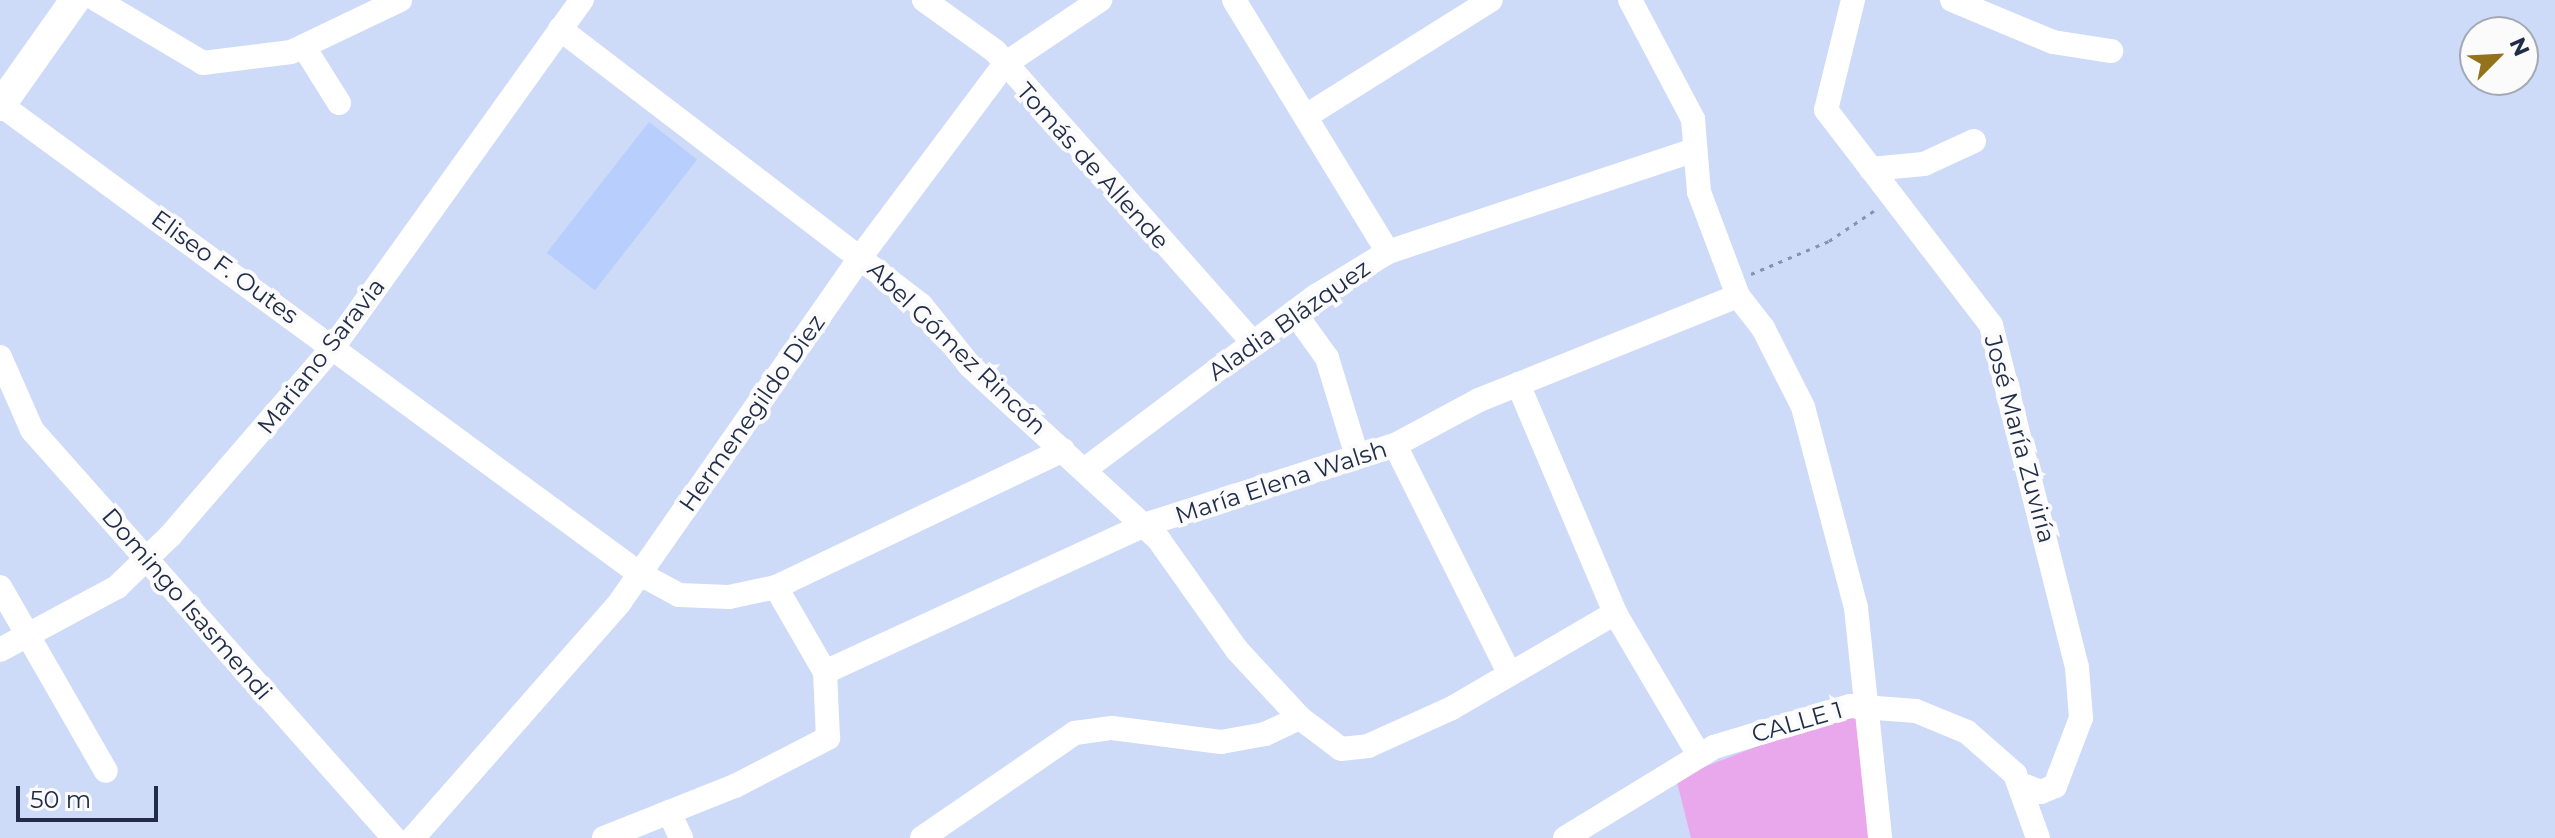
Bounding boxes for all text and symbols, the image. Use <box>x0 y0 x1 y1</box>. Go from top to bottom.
north arrow <box>2459 16 2539 96</box>
text: N <box>2504 33 2536 60</box>
street label: Tomás de Allende <box>1011 77 1175 255</box>
street label: Eliseo F. Outes <box>146 204 304 330</box>
street label: Aladia Blázquez <box>1203 253 1375 387</box>
street label: Abel Gómez Rincón <box>862 255 1052 441</box>
street label: Mariano Saravia <box>251 272 391 440</box>
street label: Hermenegildo Diez <box>673 309 831 517</box>
street label: José María Zuviría <box>1978 332 2062 546</box>
street label: María Elena Walsh <box>1171 434 1391 530</box>
street label: Domingo Isasmendi <box>96 502 278 706</box>
street label: CALLE 1 <box>1748 695 1846 749</box>
scale bar <box>20 770 162 820</box>
text: 50 m <box>30 785 91 814</box>

